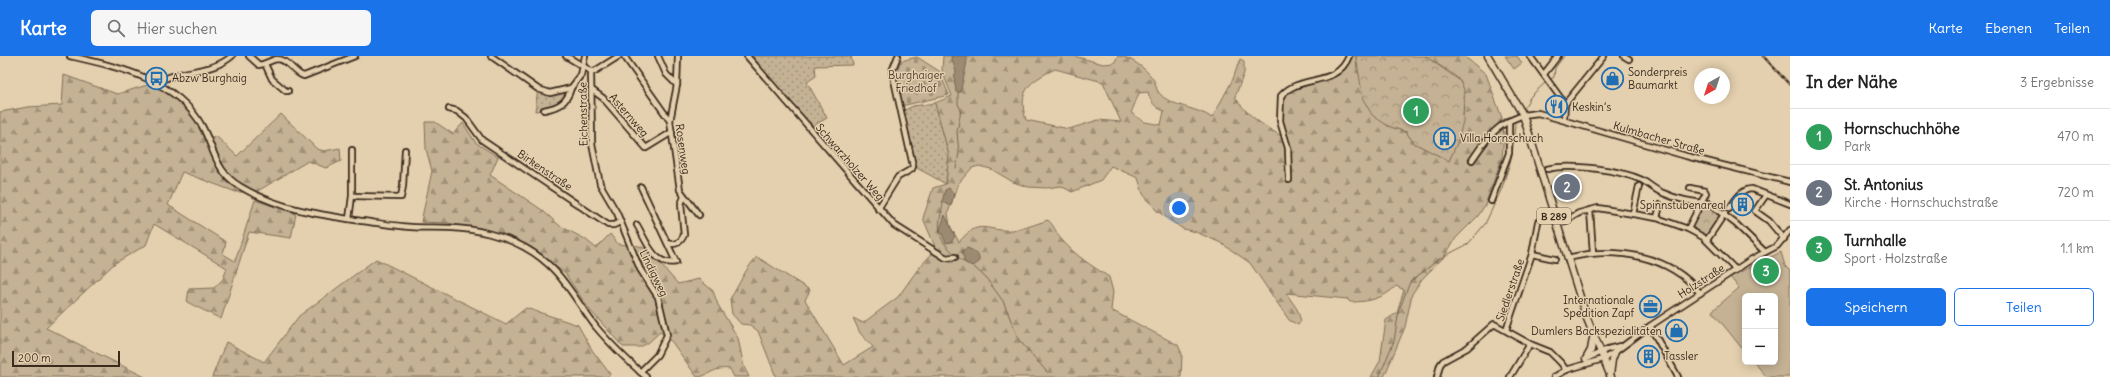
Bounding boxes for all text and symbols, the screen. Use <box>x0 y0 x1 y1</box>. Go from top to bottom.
search box <box>91 10 371 46</box>
text: Karte <box>20 16 67 40</box>
icon: search <box>105 17 127 39</box>
text: Hier suchen <box>137 19 217 38</box>
text: Karte <box>1929 19 1963 37</box>
text: Ebenen <box>1985 19 2032 37</box>
text: Teilen <box>2054 19 2090 37</box>
bus stop icon: Abzw Burghaig <box>144 65 170 91</box>
shop icon: Sonderpreis Baumarkt <box>1600 65 1626 91</box>
place label: Sonderpreis Baumarkt <box>1628 65 1687 92</box>
park label: Burghaiger Friedhof <box>888 68 944 95</box>
north arrow <box>1694 68 1730 104</box>
place label: Abzw Burghaig <box>172 71 247 85</box>
text: In der Nähe <box>1806 71 1898 93</box>
text: 3 Ergebnisse <box>2020 74 2094 91</box>
street label: Eichenstraße <box>575 82 591 146</box>
street label: Asternweg <box>606 90 652 140</box>
restaurant icon: Keskin‘s <box>1543 94 1569 120</box>
pin: 1 <box>1403 96 1429 126</box>
place label: Keskin‘s <box>1572 100 1611 114</box>
street label: Kulmbacher Straße <box>1612 118 1707 158</box>
text: Hornschuchhöhe <box>1844 119 1960 138</box>
street label: Schwarzholzer Weg <box>813 121 887 203</box>
street label: Rosenweg <box>673 123 693 175</box>
building icon: Villa Hornschuch <box>1431 125 1457 151</box>
text: 1 <box>1816 128 1822 145</box>
text: 470 m <box>2057 128 2094 145</box>
place label: Villa Hornschuch <box>1460 131 1543 145</box>
text: Park <box>1844 138 1871 155</box>
street label: Birkenstraße <box>515 147 575 194</box>
pin: 2 <box>1554 172 1580 202</box>
text: St. Antonius <box>1844 175 1923 194</box>
text: 2 <box>1815 184 1823 201</box>
text: 720 m <box>2057 184 2094 201</box>
building icon: Spinnstubenareal <box>1729 192 1755 218</box>
text: Kirche · Hornschuchstraße <box>1844 194 1998 211</box>
your location <box>1169 198 1189 218</box>
place label: Spinnstubenareal <box>1640 198 1726 212</box>
road number: B 289 <box>1537 208 1571 224</box>
text: Turnhalle <box>1844 231 1906 250</box>
text: 3 <box>1815 240 1823 257</box>
text: 1.1 km <box>2060 240 2094 257</box>
street label: Lindigweg <box>637 247 671 299</box>
text: Sport · Holzstraße <box>1844 250 1947 267</box>
pin: 3 <box>1753 256 1779 286</box>
street label: Siedlerstraße <box>1493 257 1527 323</box>
street label: Holzstraße <box>1675 261 1727 301</box>
button: Speichern <box>1806 288 1946 326</box>
button: Teilen <box>1954 288 2094 326</box>
place label: Internationale Spedition Zapf <box>1563 293 1634 320</box>
office icon: Internationale Spedition Zapf <box>1637 293 1663 319</box>
map controls <box>1742 293 1778 365</box>
button: + <box>1742 293 1778 329</box>
shop icon: Dumlers Backspezialitäten <box>1664 318 1690 344</box>
place label: Dumlers Backspezialitäten <box>1531 324 1662 338</box>
button: − <box>1742 329 1778 365</box>
building icon: Tassler <box>1635 343 1661 369</box>
scale bar <box>12 349 120 368</box>
place label: Tassler <box>1664 349 1699 363</box>
text: 200 m <box>18 351 51 365</box>

